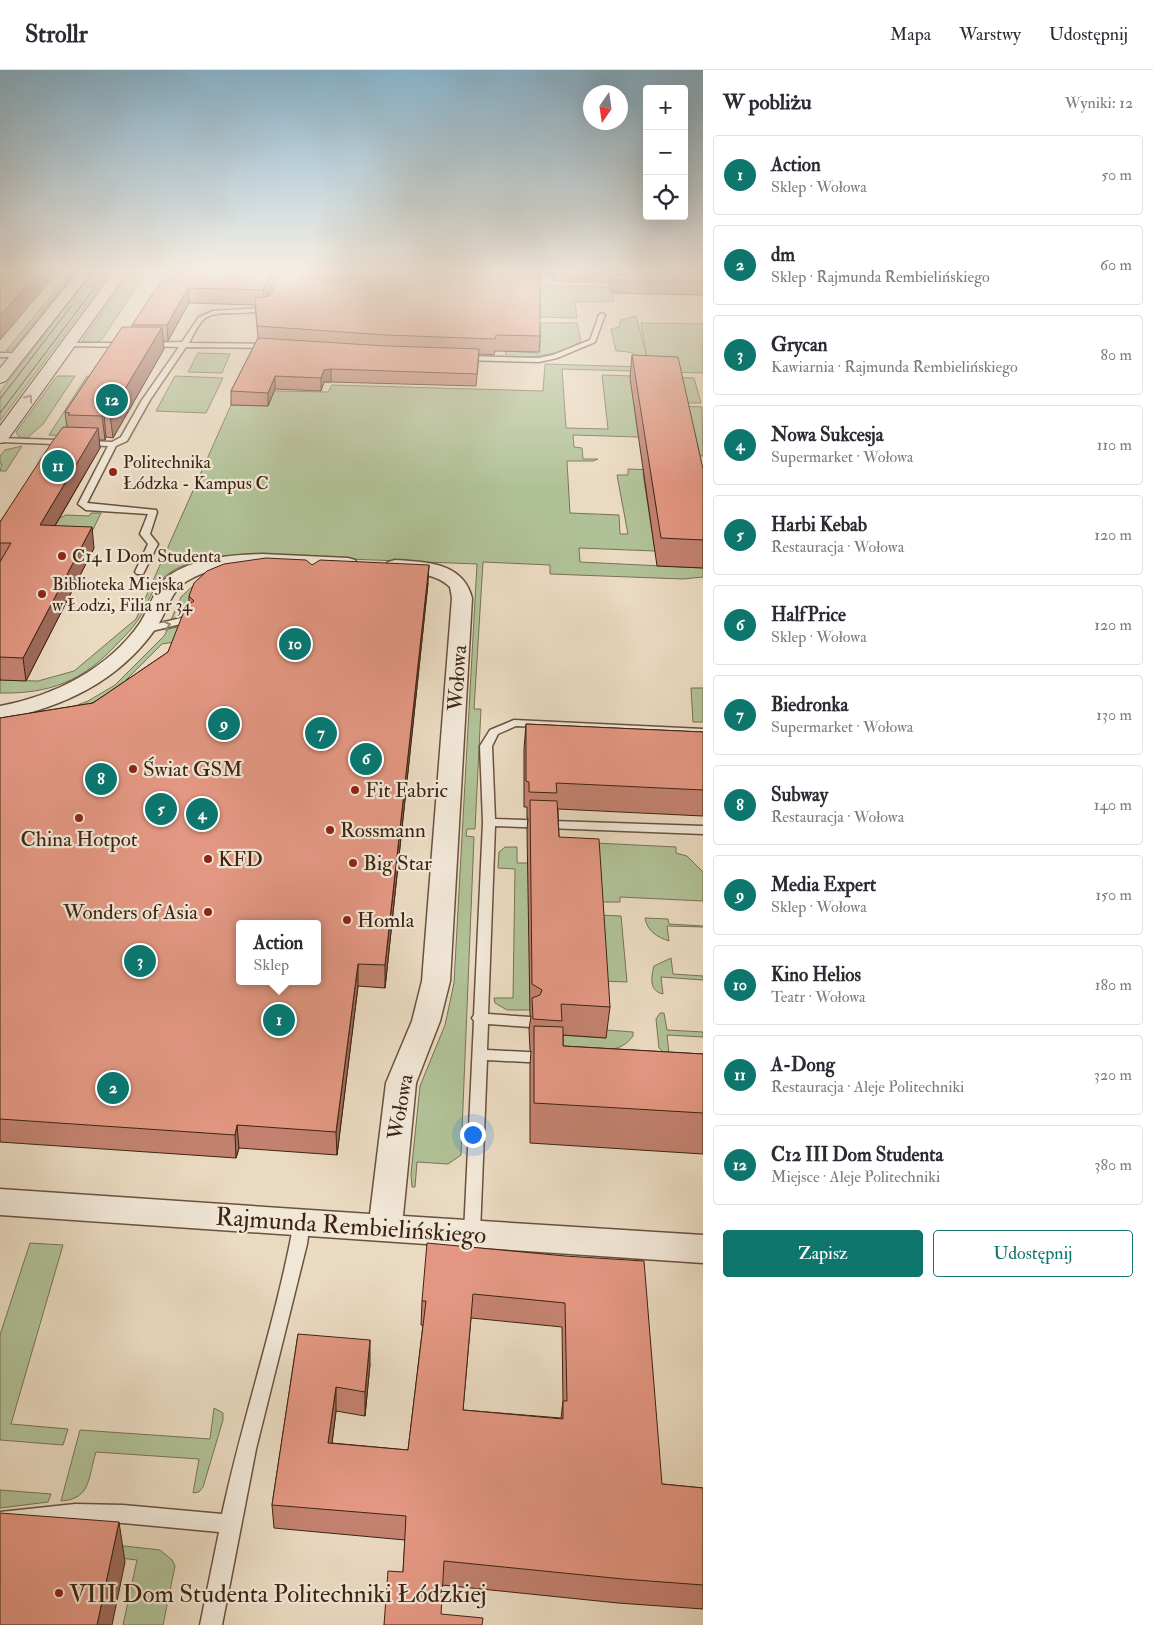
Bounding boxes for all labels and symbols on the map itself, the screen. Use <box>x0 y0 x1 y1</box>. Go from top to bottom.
north arrow <box>583 85 628 130</box>
pin: 12 <box>96 381 128 419</box>
one-way arrow <box>23 394 32 404</box>
pin: 11 <box>42 447 74 485</box>
place label: Politechnika Łódzka - Kampus C <box>123 451 269 495</box>
marker: Politechnika Łódzka - Kampus C <box>107 466 119 478</box>
place label: C14 I Dom Studenta <box>72 545 222 568</box>
marker: C14 I Dom Studenta <box>56 550 68 562</box>
place label: Biblioteka Miejska w Łodzi, Filia nr 34 <box>52 573 193 617</box>
marker: Biblioteka Miejska w Łodzi, Filia nr 34 <box>36 588 48 600</box>
one-way arrow <box>162 621 170 631</box>
pin: 10 <box>279 625 311 663</box>
street label: Wołowa <box>442 644 473 713</box>
pin: 9 <box>208 705 240 743</box>
pin: 7 <box>305 714 337 752</box>
pin: 6 <box>350 740 382 778</box>
place label: Świat GSM <box>143 756 243 783</box>
pin: 8 <box>85 760 117 798</box>
marker: Świat GSM <box>127 763 139 775</box>
place label: Fit Fabric <box>365 777 448 804</box>
marker: Fit Fabric <box>349 784 361 796</box>
pin: 5 <box>145 790 177 828</box>
pin: 4 <box>186 795 218 833</box>
marker: China Hotpot <box>73 812 85 824</box>
place label: Rossmann <box>340 817 426 844</box>
marker: Rossmann <box>324 824 336 836</box>
place label: China Hotpot <box>20 826 138 853</box>
place label: KFD <box>218 846 263 873</box>
place label: Big Star <box>363 850 432 877</box>
marker: KFD <box>202 853 214 865</box>
marker: Big Star <box>347 857 359 869</box>
place label: Wonders of Asia <box>62 899 198 926</box>
marker: Wonders of Asia <box>202 906 214 918</box>
place label: Homla <box>357 907 415 934</box>
marker: Homla <box>341 914 353 926</box>
pin: 3 <box>124 942 156 980</box>
pin: 1 <box>263 1001 295 1039</box>
pin: 2 <box>97 1069 129 1107</box>
street label: Wołowa <box>381 1072 420 1143</box>
your location <box>460 1122 486 1148</box>
street label: Rajmunda Rembielińskiego <box>215 1202 487 1251</box>
place label: VIII Dom Studenta Politechniki Łódzkiej <box>69 1579 487 1610</box>
marker: VIII Dom Studenta Politechniki Łódzkiej <box>53 1587 65 1599</box>

